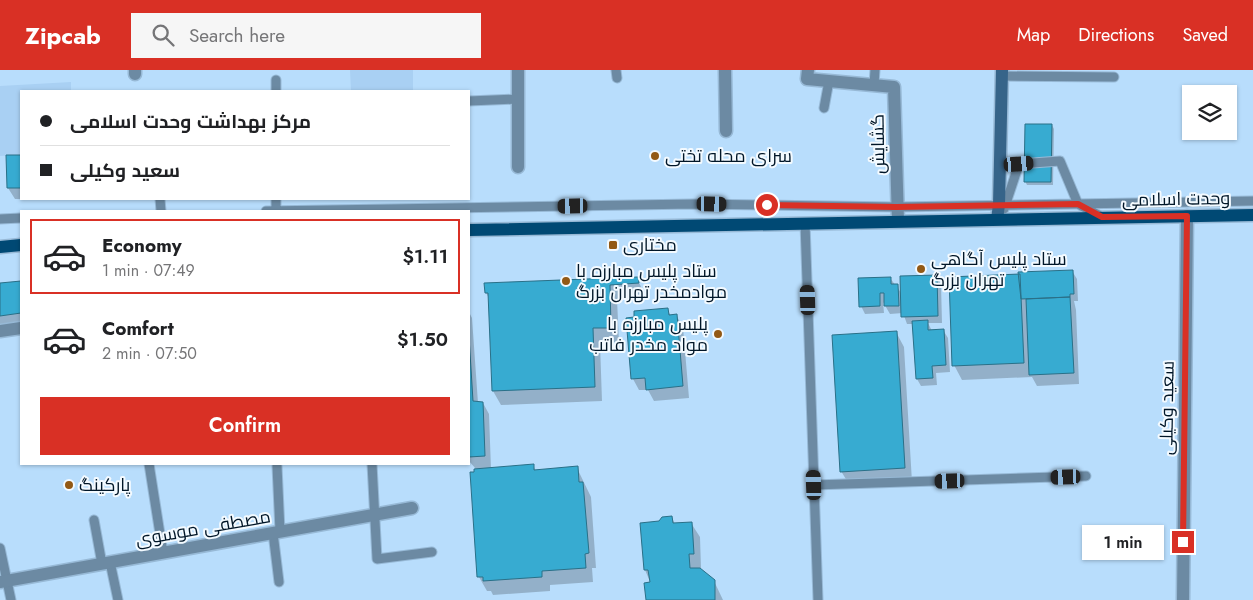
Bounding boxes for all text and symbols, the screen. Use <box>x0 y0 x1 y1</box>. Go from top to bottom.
search box <box>131 13 481 58</box>
text: Zipcab <box>25 18 101 53</box>
icon: search <box>149 21 177 49</box>
text: Search here <box>189 22 285 49</box>
text: Map <box>1017 22 1050 48</box>
text: Directions <box>1078 22 1154 48</box>
text: Saved <box>1182 22 1228 48</box>
map controls <box>1182 85 1237 140</box>
button: layers <box>1182 85 1237 140</box>
text: مرکز بهداشت وحدت اسلامی <box>70 108 311 135</box>
street label: گشایش <box>864 114 892 174</box>
place label: سرای محله تختی <box>665 143 792 169</box>
marker: سرای محله تختی <box>649 150 661 162</box>
car <box>1003 155 1034 173</box>
text: سعید وکیلی <box>70 157 180 184</box>
street label: وحدت اسلامی <box>1122 185 1230 213</box>
route start <box>756 194 778 216</box>
car <box>696 196 727 212</box>
car <box>557 198 588 214</box>
text: Economy <box>102 232 182 259</box>
place label: مختاری <box>623 232 677 258</box>
icon: car <box>42 234 87 279</box>
marker: مختاری <box>607 239 619 251</box>
text: $1.11 <box>402 243 448 270</box>
place label: ستاد پلیس آگاهی تهران بزرگ <box>931 246 1067 293</box>
place label: ستاد پلیس مبارزه با موادمخدر تهران بزرگ <box>576 258 727 305</box>
text: 1 min · 07:49 <box>102 259 195 282</box>
marker: ستاد پلیس آگاهی تهران بزرگ <box>915 263 927 275</box>
marker: ستاد پلیس مبارزه با موادمخدر تهران بزرگ <box>560 275 572 287</box>
car <box>799 285 816 315</box>
place label: پلیس مبارزه با مواد مخدر فاتب <box>589 311 708 358</box>
text: Comfort <box>102 315 174 342</box>
icon: car <box>42 317 87 362</box>
text: $1.50 <box>397 326 448 353</box>
marker: پلیس مبارزه با مواد مخدر فاتب <box>712 328 724 340</box>
text: 2 min · 07:50 <box>102 342 197 365</box>
street label: سعید وکیلی <box>1153 361 1181 455</box>
button: Confirm <box>40 397 450 455</box>
car <box>1050 469 1081 485</box>
car <box>805 470 822 500</box>
place label: پارکینگ <box>79 472 131 498</box>
car <box>934 473 965 489</box>
marker: پارکینگ <box>63 479 75 491</box>
street label: مصطفی موسوی <box>133 503 273 553</box>
callout: 1 min <box>1083 524 1166 560</box>
text: 1 min <box>1104 531 1142 554</box>
route end <box>1172 531 1194 553</box>

